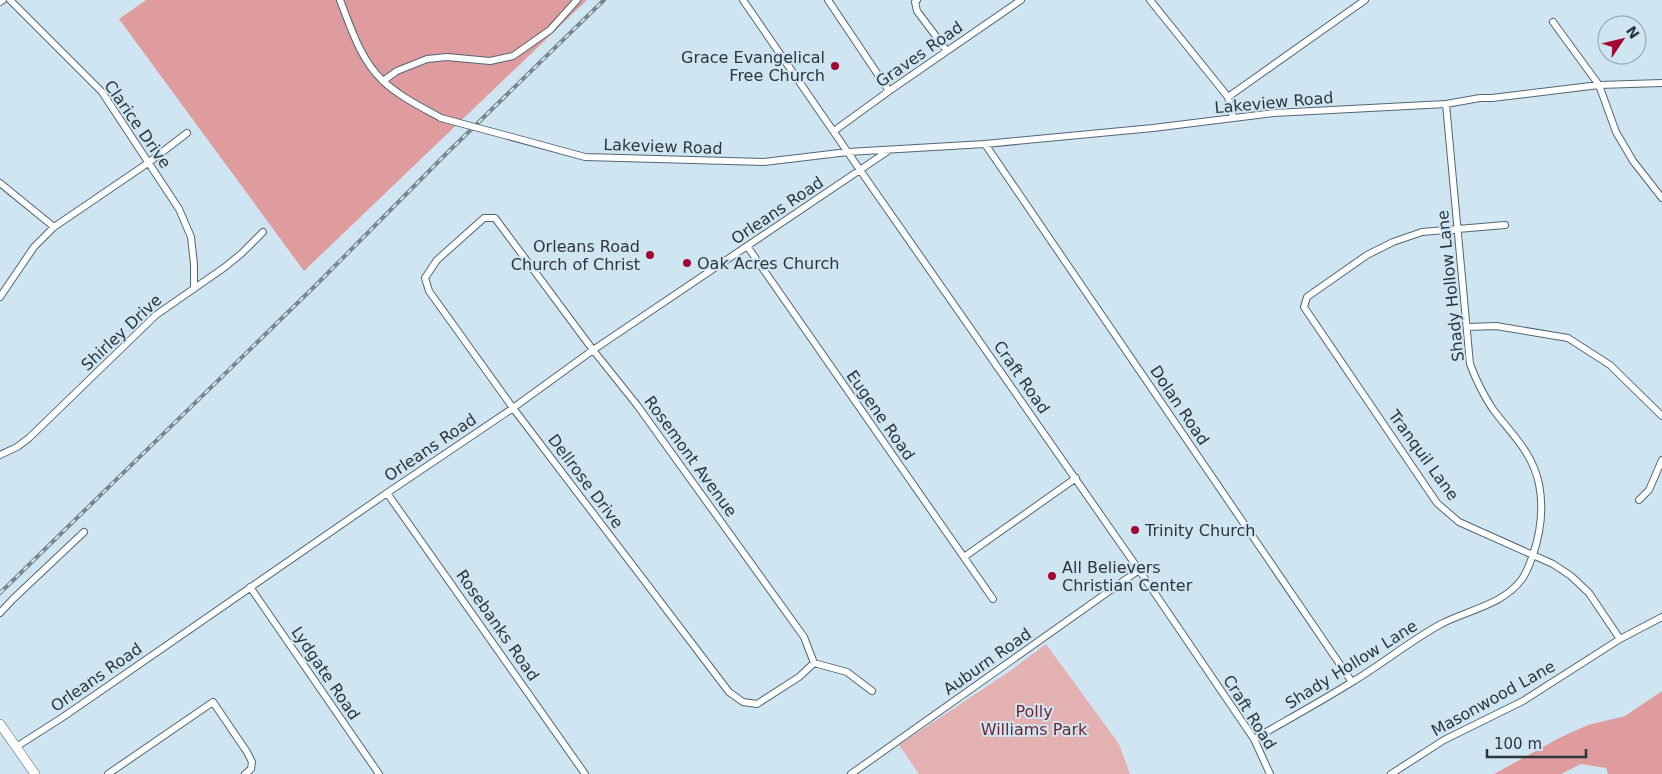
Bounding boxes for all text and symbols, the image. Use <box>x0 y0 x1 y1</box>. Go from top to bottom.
north arrow <box>1597 15 1647 65</box>
street label: Graves Road <box>872 17 966 91</box>
text: N <box>1623 23 1643 42</box>
place label: Grace Evangelical Free Church <box>681 48 825 85</box>
marker: Grace Evangelical Free Church <box>829 60 841 72</box>
street label: Clarice Drive <box>100 77 175 172</box>
street label: Lakeview Road <box>1214 88 1334 117</box>
street label: Lakeview Road <box>603 135 723 158</box>
street label: Orleans Road <box>728 173 827 248</box>
street label: Shady Hollow Lane <box>1433 209 1468 363</box>
place label: Orleans Road Church of Christ <box>511 237 640 274</box>
marker: Orleans Road Church of Christ <box>644 249 656 261</box>
place label: Oak Acres Church <box>697 254 839 273</box>
marker: Oak Acres Church <box>681 257 693 269</box>
street label: Shirley Drive <box>77 290 165 374</box>
street label: Craft Road <box>990 337 1054 417</box>
street label: Dolan Road <box>1146 362 1213 449</box>
street label: Eugene Road <box>843 367 919 464</box>
street label: Rosemont Avenue <box>640 392 741 520</box>
street label: Tranquil Lane <box>1384 406 1463 504</box>
street label: Orleans Road <box>381 410 480 485</box>
street label: Dellrose Drive <box>544 430 627 532</box>
place label: Trinity Church <box>1144 521 1255 540</box>
marker: Trinity Church <box>1129 524 1141 536</box>
place label: All Believers Christian Center <box>1062 558 1193 595</box>
street label: Rosebanks Road <box>452 566 543 685</box>
marker: All Believers Christian Center <box>1046 570 1058 582</box>
street label: Shady Hollow Lane <box>1282 616 1421 713</box>
street label: Lydgate Road <box>287 623 364 724</box>
street label: Auburn Road <box>940 624 1035 699</box>
street label: Orleans Road <box>47 639 146 716</box>
street label: Masonwood Lane <box>1428 657 1558 740</box>
street label: Craft Road <box>1219 671 1280 753</box>
park label: Polly Williams Park <box>981 702 1088 739</box>
scale bar <box>1487 726 1586 758</box>
text: 100 m <box>1494 735 1542 753</box>

